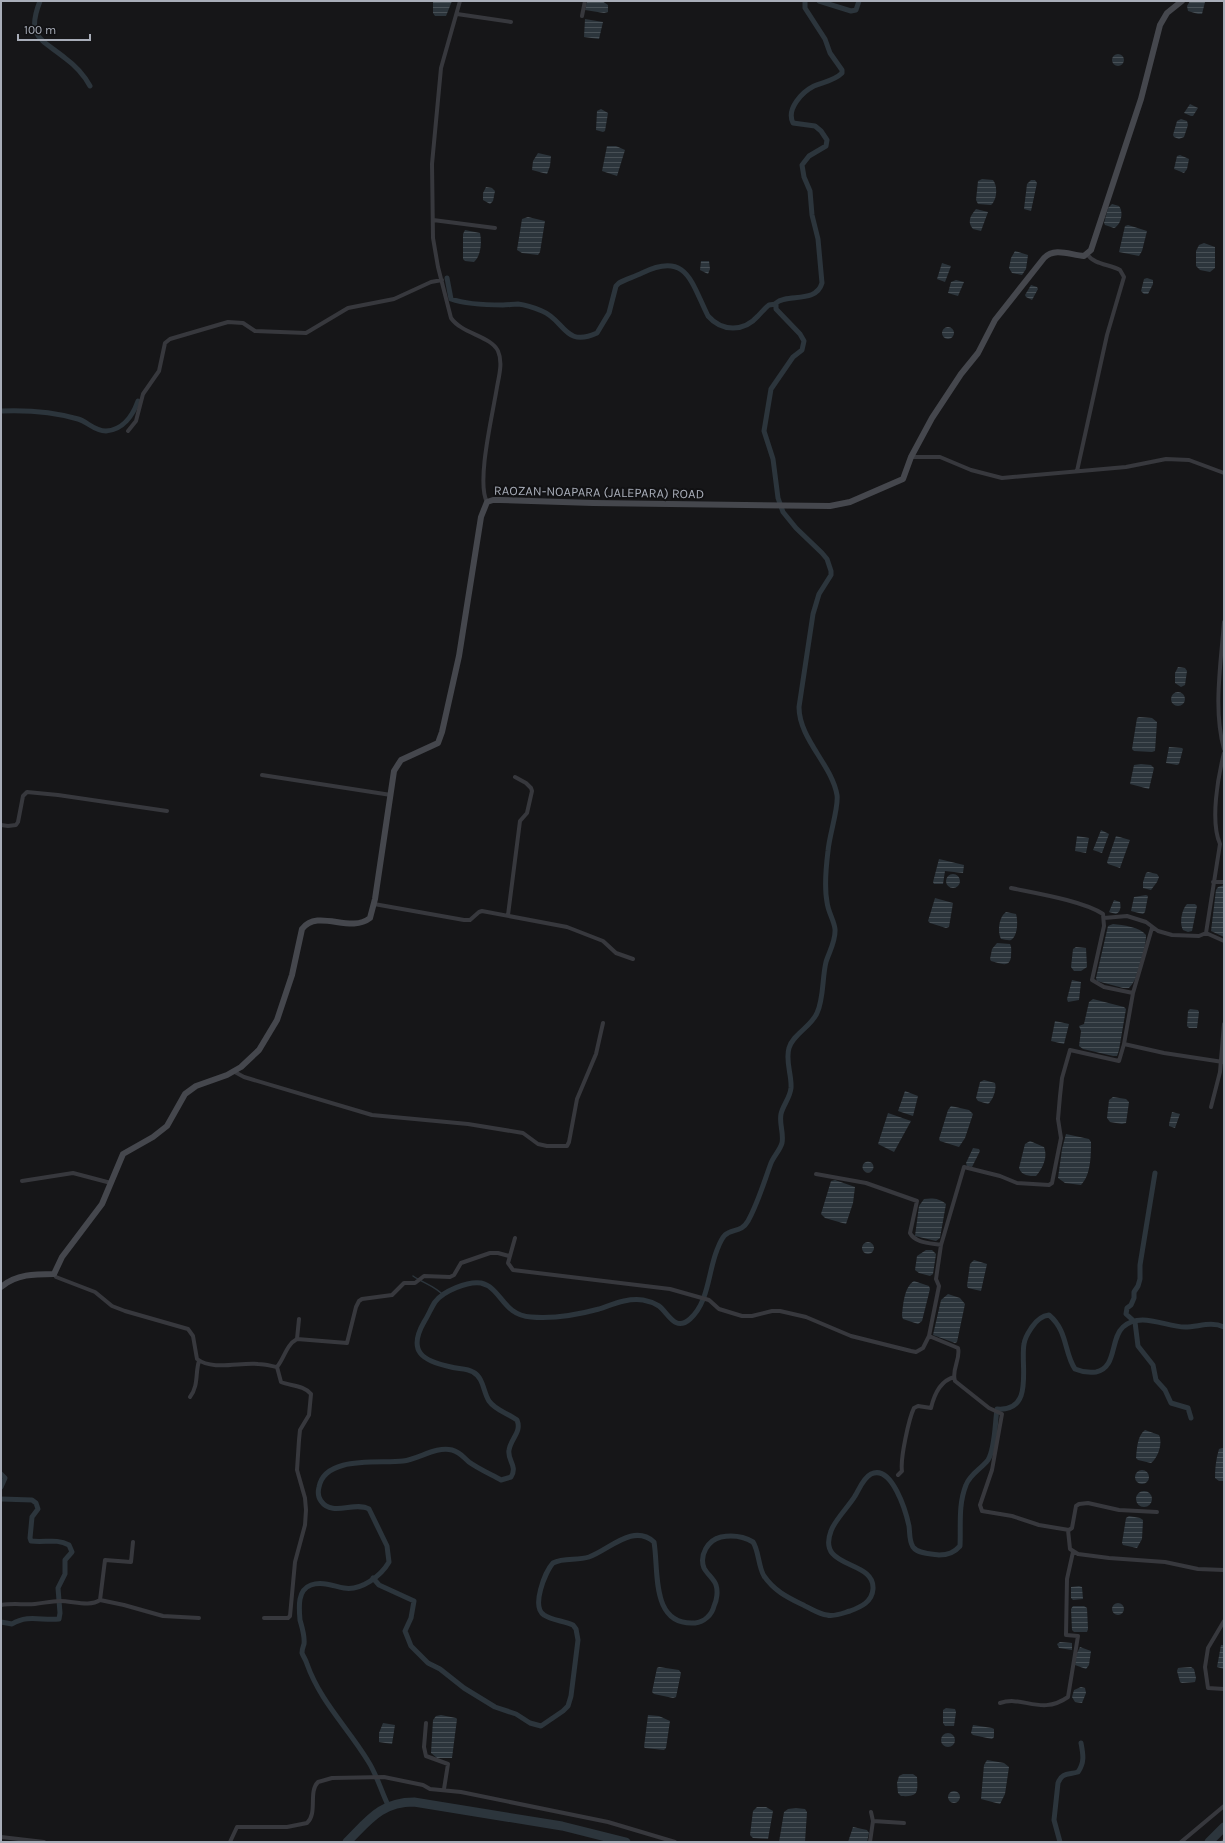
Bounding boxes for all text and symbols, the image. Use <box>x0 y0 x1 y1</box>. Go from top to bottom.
scale bar <box>18 16 90 42</box>
text: 100 m <box>24 23 56 37</box>
street label: RAOZAN-NOAPARA (JALEPARA) ROAD <box>494 483 704 501</box>

